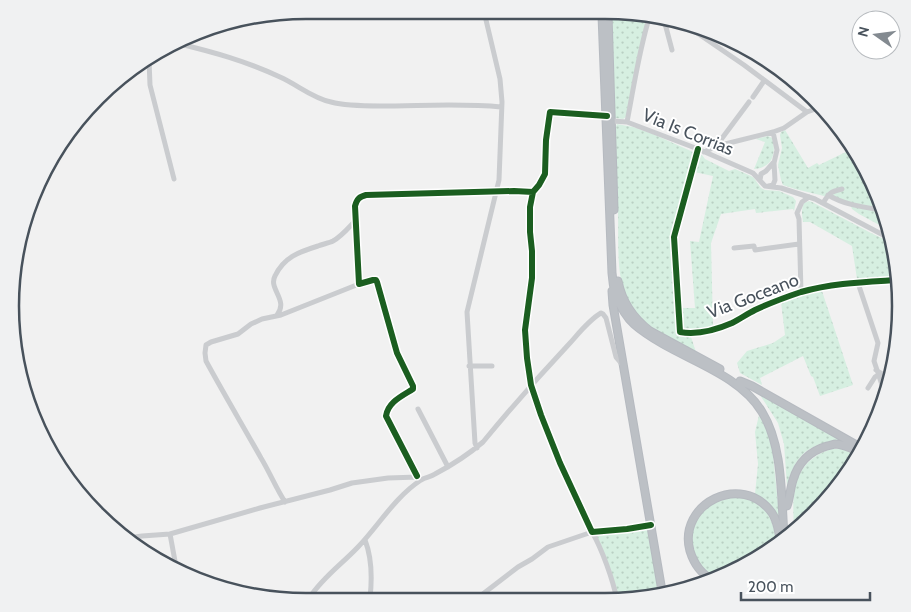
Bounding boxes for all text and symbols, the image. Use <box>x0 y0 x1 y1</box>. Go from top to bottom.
north arrow <box>851 10 901 60</box>
text: N <box>853 25 873 39</box>
street label: Via Is Corrias <box>639 104 737 160</box>
street label: Via Goceano <box>704 268 802 323</box>
scale bar <box>741 570 870 602</box>
text: 200 m <box>748 578 793 596</box>

